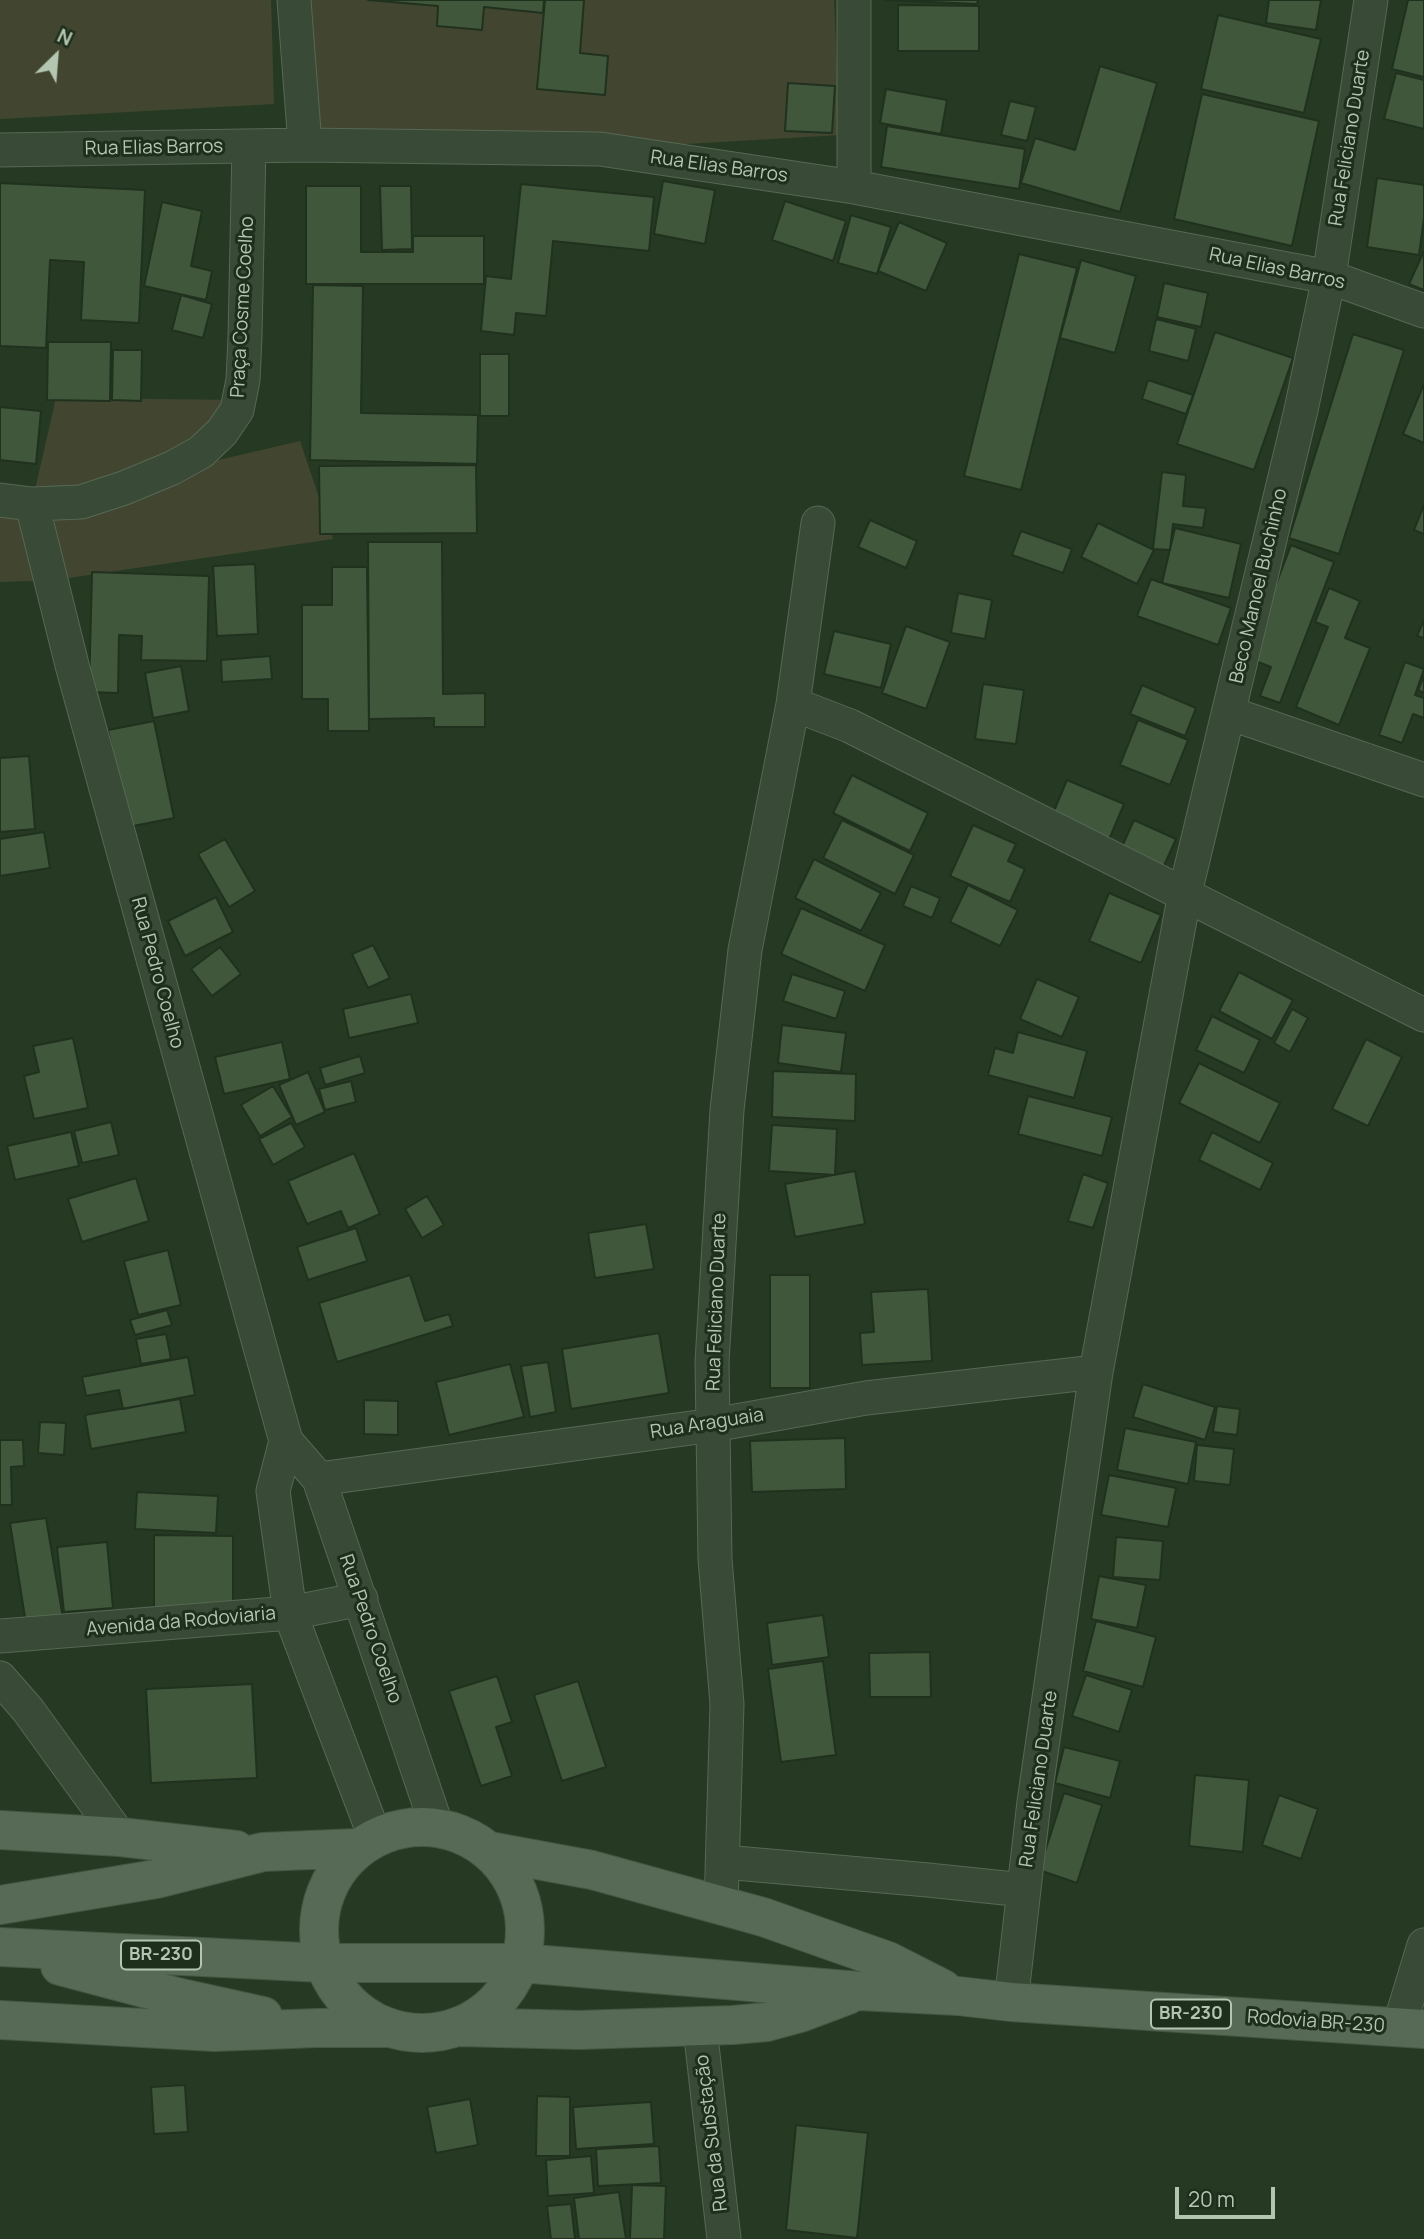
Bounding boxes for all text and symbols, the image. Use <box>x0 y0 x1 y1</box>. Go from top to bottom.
north arrow <box>21 21 91 91</box>
text: N <box>53 22 77 52</box>
street label: Rua Feliciano Duarte <box>1325 48 1375 228</box>
street label: Rua Elias Barros <box>85 135 223 161</box>
street label: Rua Elias Barros <box>649 146 789 188</box>
street label: Praça Cosme Coelho <box>227 216 259 398</box>
street label: Rua Elias Barros <box>1207 243 1347 295</box>
street label: Beco Manoel Buchinho <box>1225 486 1293 686</box>
street label: Rua Pedro Coelho <box>126 895 188 1051</box>
street label: Rua Feliciano Duarte <box>702 1213 732 1391</box>
street label: Rua Araguaia <box>649 1404 765 1444</box>
street label: Rua Pedro Coelho <box>334 1552 406 1706</box>
street label: Avenida da Rodoviaria <box>85 1602 277 1642</box>
street label: Rua Feliciano Duarte <box>1015 1689 1063 1869</box>
road number: BR-230 <box>121 1940 201 1969</box>
road number: BR-230 <box>1151 2000 1231 2028</box>
street label: Rodovia BR-230 <box>1246 2006 1386 2038</box>
street label: Rua da Substação <box>691 2053 733 2213</box>
scale bar <box>1179 2172 1279 2216</box>
text: 20 m <box>1188 2185 1235 2213</box>

